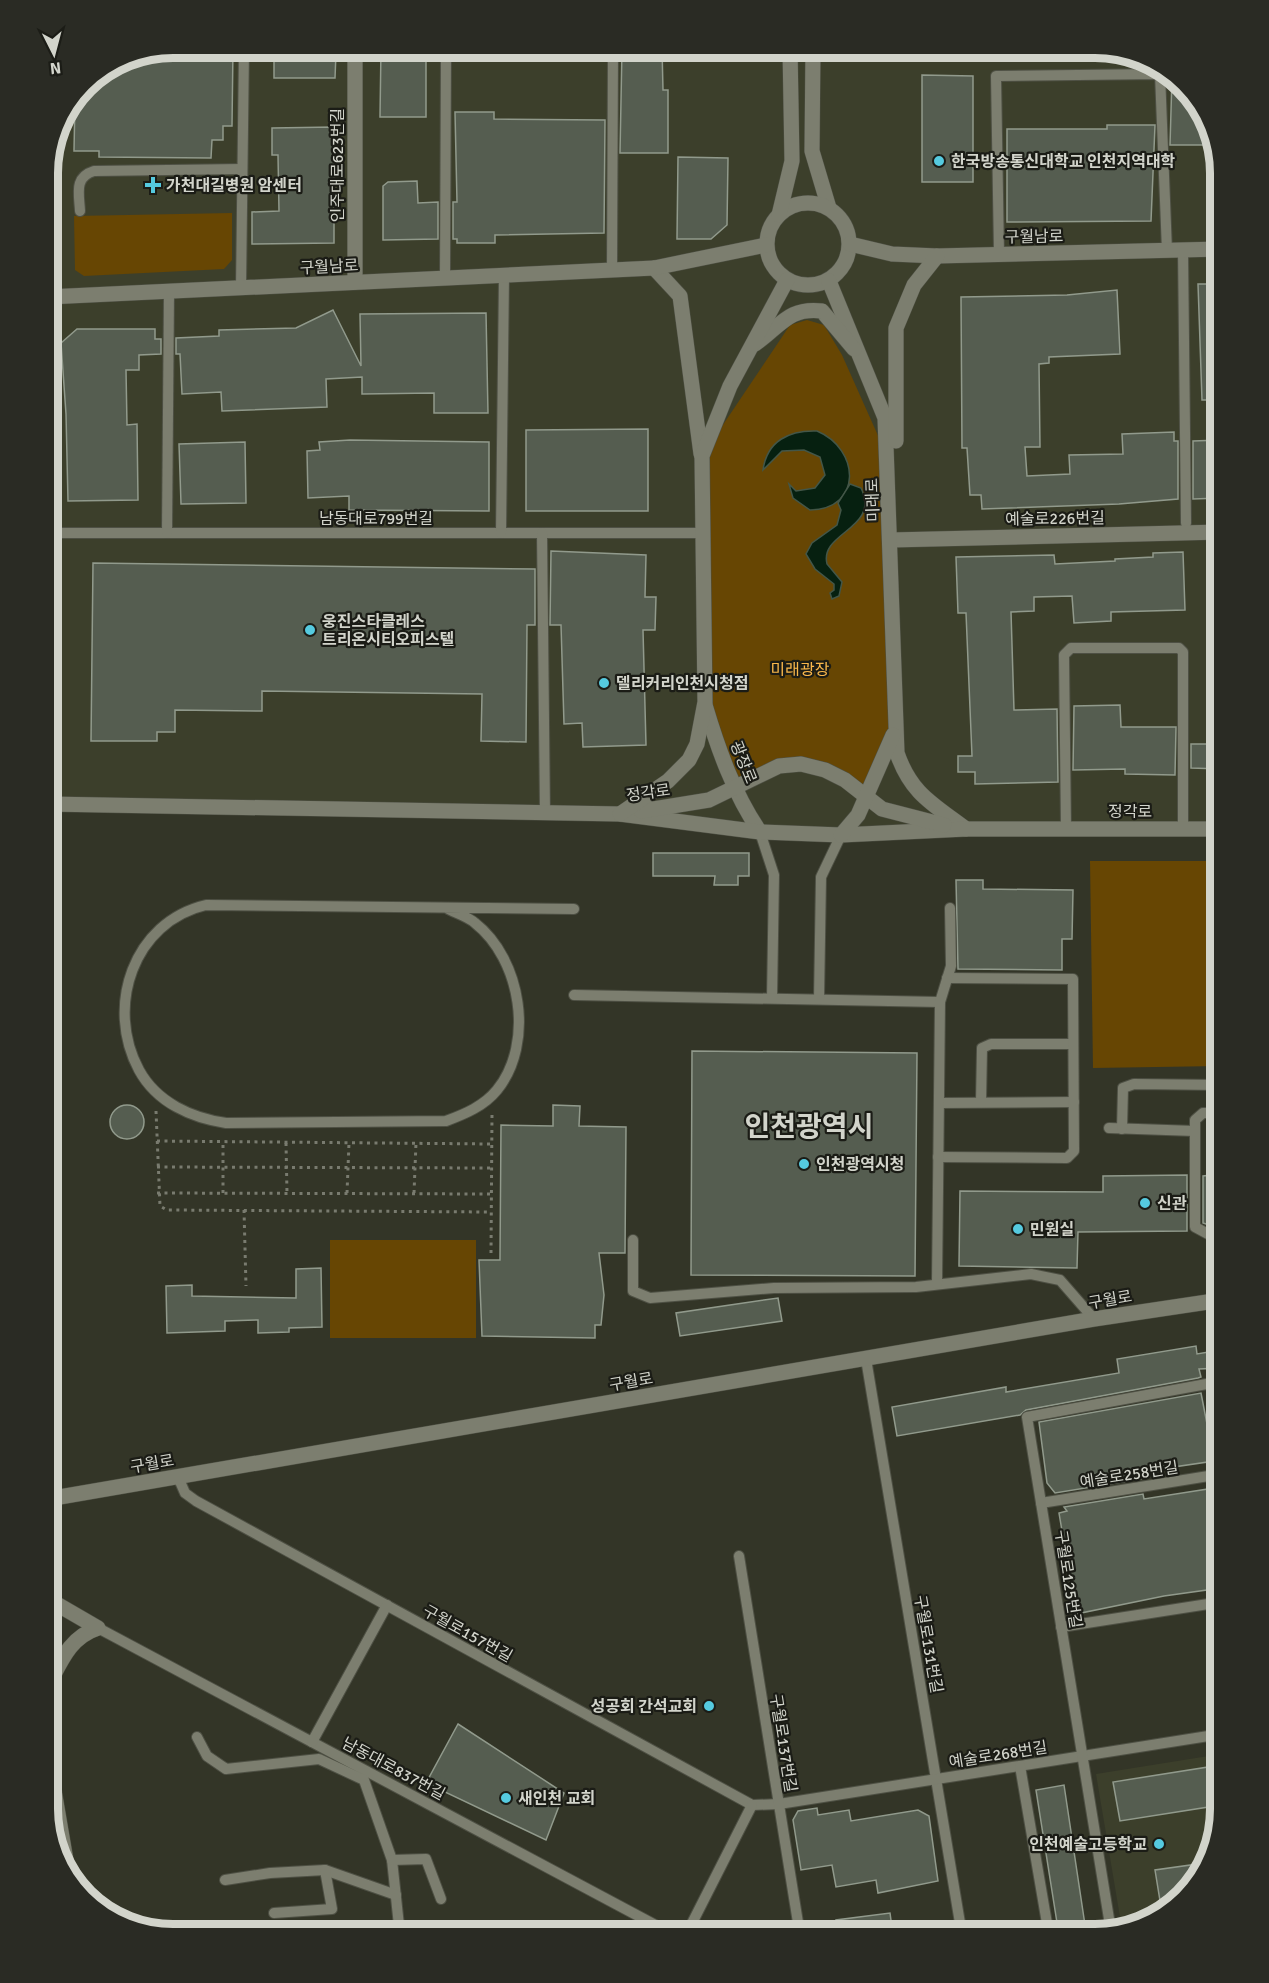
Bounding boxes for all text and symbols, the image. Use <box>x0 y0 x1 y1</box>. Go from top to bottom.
north arrow <box>24 24 84 84</box>
text: N <box>49 57 62 78</box>
street label: 인주대로623번길 <box>328 108 348 222</box>
place label: 한국방송통신대학교 인천지역대학 <box>951 152 1176 172</box>
marker: 한국방송통신대학교 인천지역대학 <box>932 154 946 168</box>
marker: 가천대길병원 암센터 <box>144 176 162 194</box>
place label: 가천대길병원 암센터 <box>166 176 302 196</box>
street label: 구월남로 <box>1004 226 1064 248</box>
street label: 구월남로 <box>299 255 359 279</box>
street label: 미래로 <box>862 477 884 522</box>
street label: 예술로226번길 <box>1005 508 1105 530</box>
street label: 남동대로799번길 <box>319 509 433 529</box>
place label: 웅진스타클레스 트리온시티오피스텔 <box>322 612 454 650</box>
marker: 웅진스타클레스 트리온시티오피스텔 <box>303 623 317 637</box>
park label: 미래광장 <box>771 660 830 680</box>
place label: 델리커리인천시청점 <box>616 674 748 694</box>
marker: 델리커리인천시청점 <box>597 676 611 690</box>
street label: 광장로 <box>726 738 761 787</box>
street label: 정각로 <box>625 780 672 806</box>
street label: 정각로 <box>1108 802 1152 822</box>
district label: 인천광역시 <box>745 1110 873 1144</box>
place label: 인천광역시청 <box>816 1155 904 1175</box>
marker: 인천광역시청 <box>797 1157 811 1171</box>
place label: 신관 <box>1157 1194 1187 1214</box>
marker: 신관 <box>1138 1196 1152 1210</box>
place label: 민원실 <box>1030 1220 1074 1240</box>
marker: 민원실 <box>1011 1222 1025 1236</box>
street label: 구월로 <box>1087 1286 1134 1314</box>
street label: 구월로 <box>608 1368 655 1396</box>
street label: 구월로 <box>129 1450 176 1478</box>
street label: 예술로258번길 <box>1078 1457 1180 1493</box>
street label: 구월로125번길 <box>1050 1528 1086 1630</box>
street label: 구월로131번길 <box>910 1593 947 1695</box>
street label: 구월로157번길 <box>419 1601 516 1667</box>
street label: 구월로137번길 <box>765 1692 801 1794</box>
place label: 성공회 간석교회 <box>590 1697 697 1717</box>
marker: 성공회 간석교회 <box>702 1699 716 1713</box>
street label: 남동대로837번길 <box>338 1733 449 1805</box>
street label: 예술로268번길 <box>947 1737 1049 1773</box>
place label: 새인천 교회 <box>518 1789 595 1809</box>
marker: 새인천 교회 <box>499 1791 513 1805</box>
place label: 인천예술고등학교 <box>1029 1835 1147 1855</box>
marker: 인천예술고등학교 <box>1152 1837 1166 1851</box>

